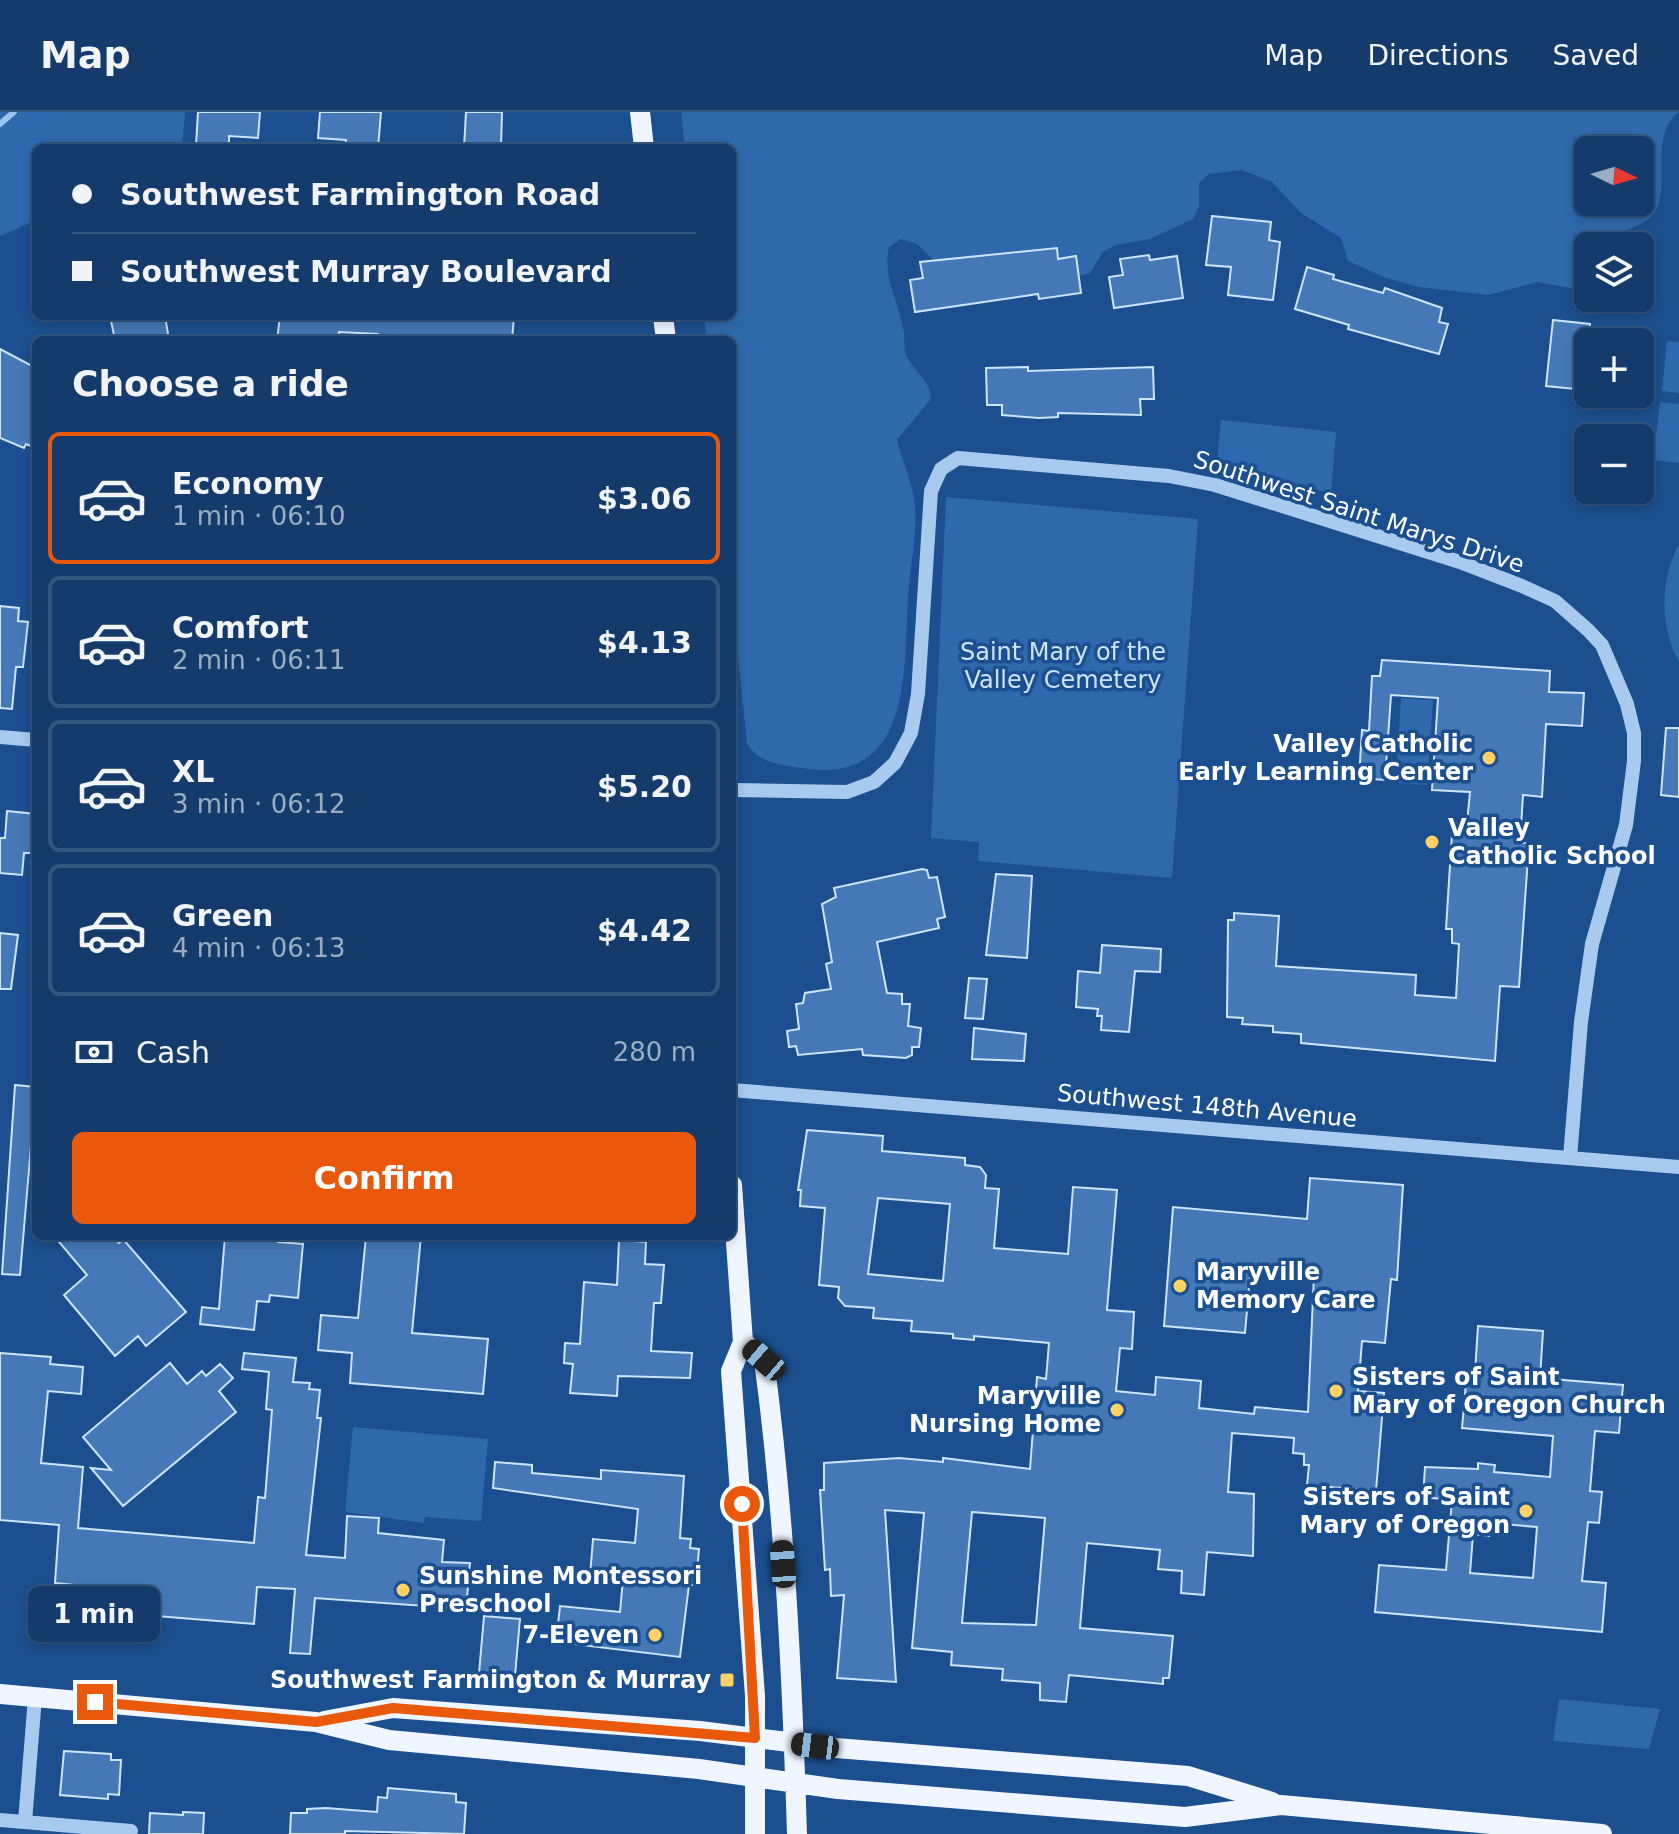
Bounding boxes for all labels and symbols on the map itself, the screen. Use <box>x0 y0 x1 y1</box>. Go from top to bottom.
north arrow <box>1574 136 1654 216</box>
street label: Southwest Saint Marys Drive <box>1190 445 1528 579</box>
park label: Saint Mary of the Valley Cemetery <box>960 638 1166 694</box>
place label: Valley Catholic Early Learning Center <box>1178 730 1473 786</box>
marker: Valley Catholic Early Learning Center <box>1480 749 1498 767</box>
place label: Valley Catholic School <box>1448 814 1656 870</box>
marker: Valley Catholic School <box>1423 833 1441 851</box>
street label: Southwest 148th Avenue <box>1056 1079 1358 1133</box>
place label: Maryville Memory Care <box>1196 1258 1375 1314</box>
marker: Maryville Memory Care <box>1171 1277 1189 1295</box>
car <box>738 1335 790 1385</box>
place label: Sisters of Saint Mary of Oregon Church <box>1352 1363 1666 1419</box>
place label: Maryville Nursing Home <box>909 1382 1101 1438</box>
marker: Sisters of Saint Mary of Oregon Church <box>1327 1382 1345 1400</box>
marker: Maryville Nursing Home <box>1108 1401 1126 1419</box>
place label: Sisters of Saint Mary of Oregon <box>1300 1483 1510 1539</box>
route start <box>724 1486 760 1522</box>
marker: Sisters of Saint Mary of Oregon <box>1517 1502 1535 1520</box>
car <box>769 1539 797 1589</box>
place label: Sunshine Montessori Preschool <box>419 1562 702 1618</box>
marker: Sunshine Montessori Preschool <box>394 1581 412 1599</box>
callout: 1 min <box>29 1586 161 1642</box>
place label: 7-Eleven <box>522 1621 639 1649</box>
marker: 7-Eleven <box>646 1626 664 1644</box>
place label: Southwest Farmington & Murray <box>270 1666 711 1694</box>
marker: Southwest Farmington & Murray <box>718 1671 736 1689</box>
route end <box>77 1684 113 1720</box>
car <box>790 1731 840 1761</box>

